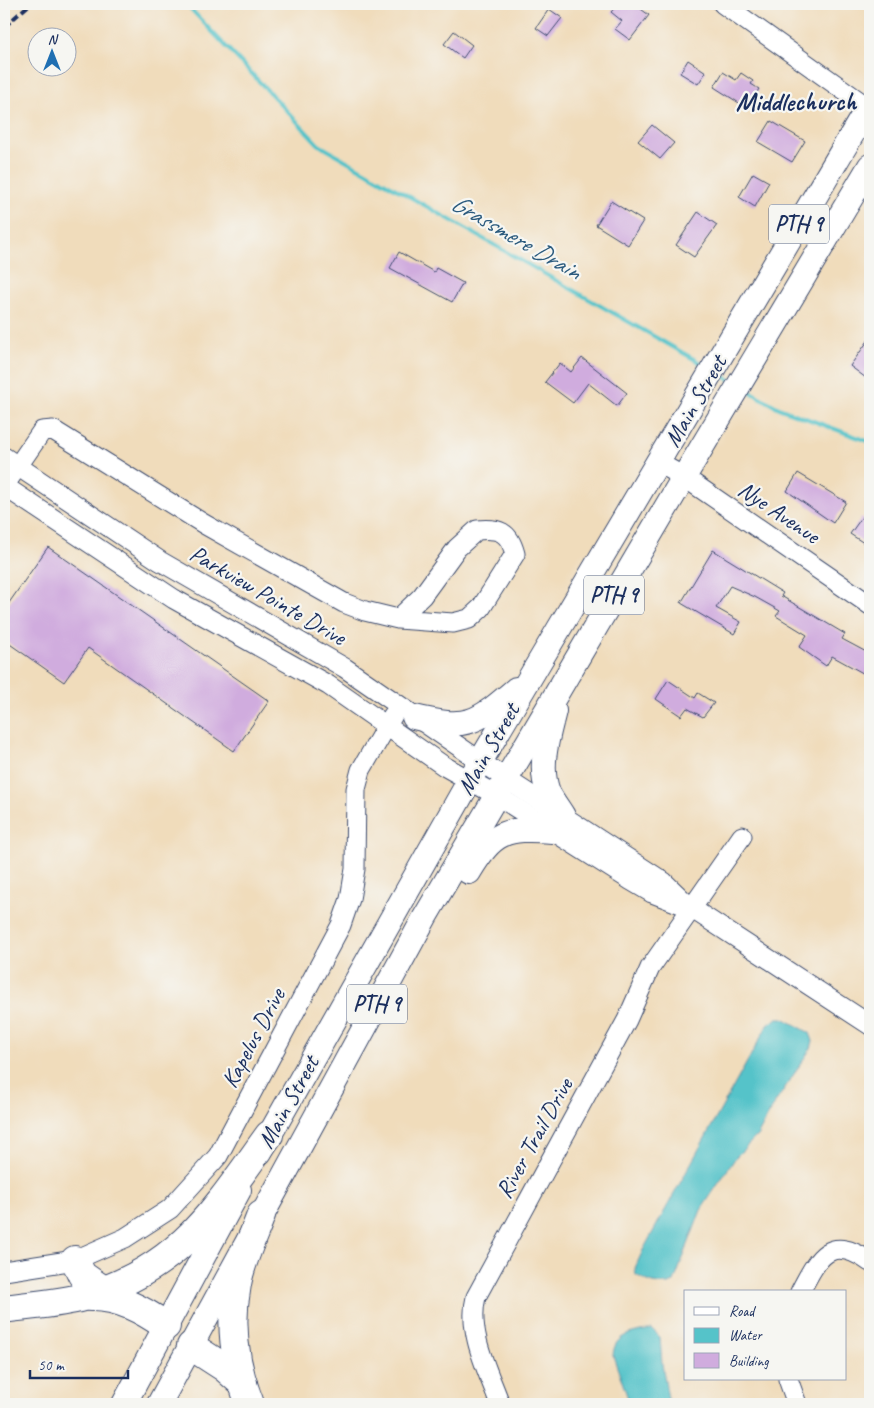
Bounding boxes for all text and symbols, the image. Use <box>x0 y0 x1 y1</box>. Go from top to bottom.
north arrow <box>28 28 78 78</box>
text: N <box>48 31 59 48</box>
district label: Middlechurch <box>736 85 857 118</box>
water label: Grassmere Drain <box>445 187 588 288</box>
road number: PTH 9 <box>769 204 829 243</box>
street label: Main Street <box>657 348 734 452</box>
street label: Nye Avenue <box>733 474 827 551</box>
street label: Parkview Pointe Drive <box>185 538 353 653</box>
road number: PTH 9 <box>584 576 644 614</box>
street label: Main Street <box>450 696 527 800</box>
street label: Kapelus Drive <box>214 981 293 1093</box>
road number: PTH 9 <box>347 984 407 1024</box>
street label: Main Street <box>250 1049 327 1153</box>
street label: River Trail Drive <box>489 1071 580 1203</box>
legend <box>684 1290 846 1380</box>
text: Road <box>729 1302 756 1321</box>
text: Water <box>729 1326 763 1345</box>
scale bar <box>30 1348 128 1380</box>
text: Building <box>729 1352 769 1371</box>
text: 50 m <box>38 1356 65 1375</box>

